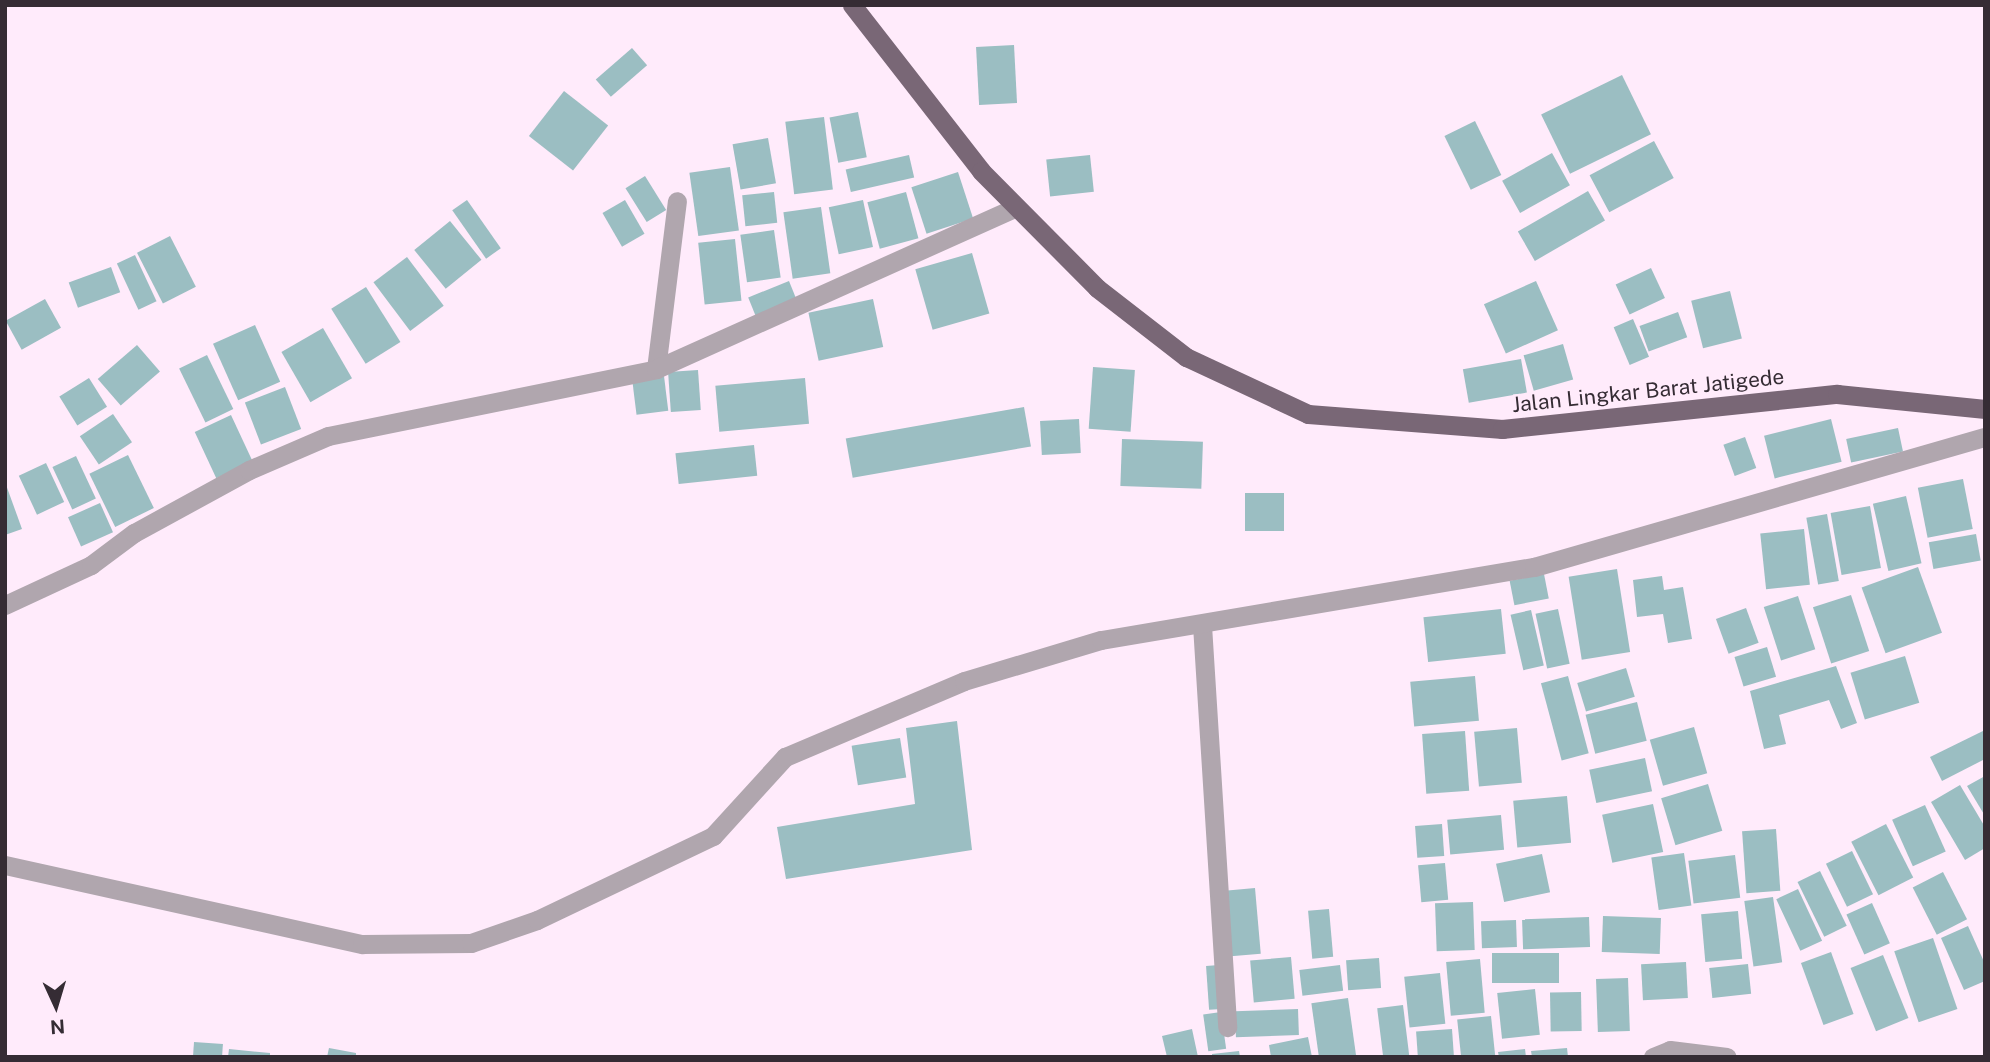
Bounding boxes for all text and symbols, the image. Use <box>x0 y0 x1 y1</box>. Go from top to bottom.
street label: Jalan Lingkar Barat Jatigede <box>1511 364 1785 418</box>
north arrow <box>21 971 91 1041</box>
text: N <box>49 1015 66 1038</box>

